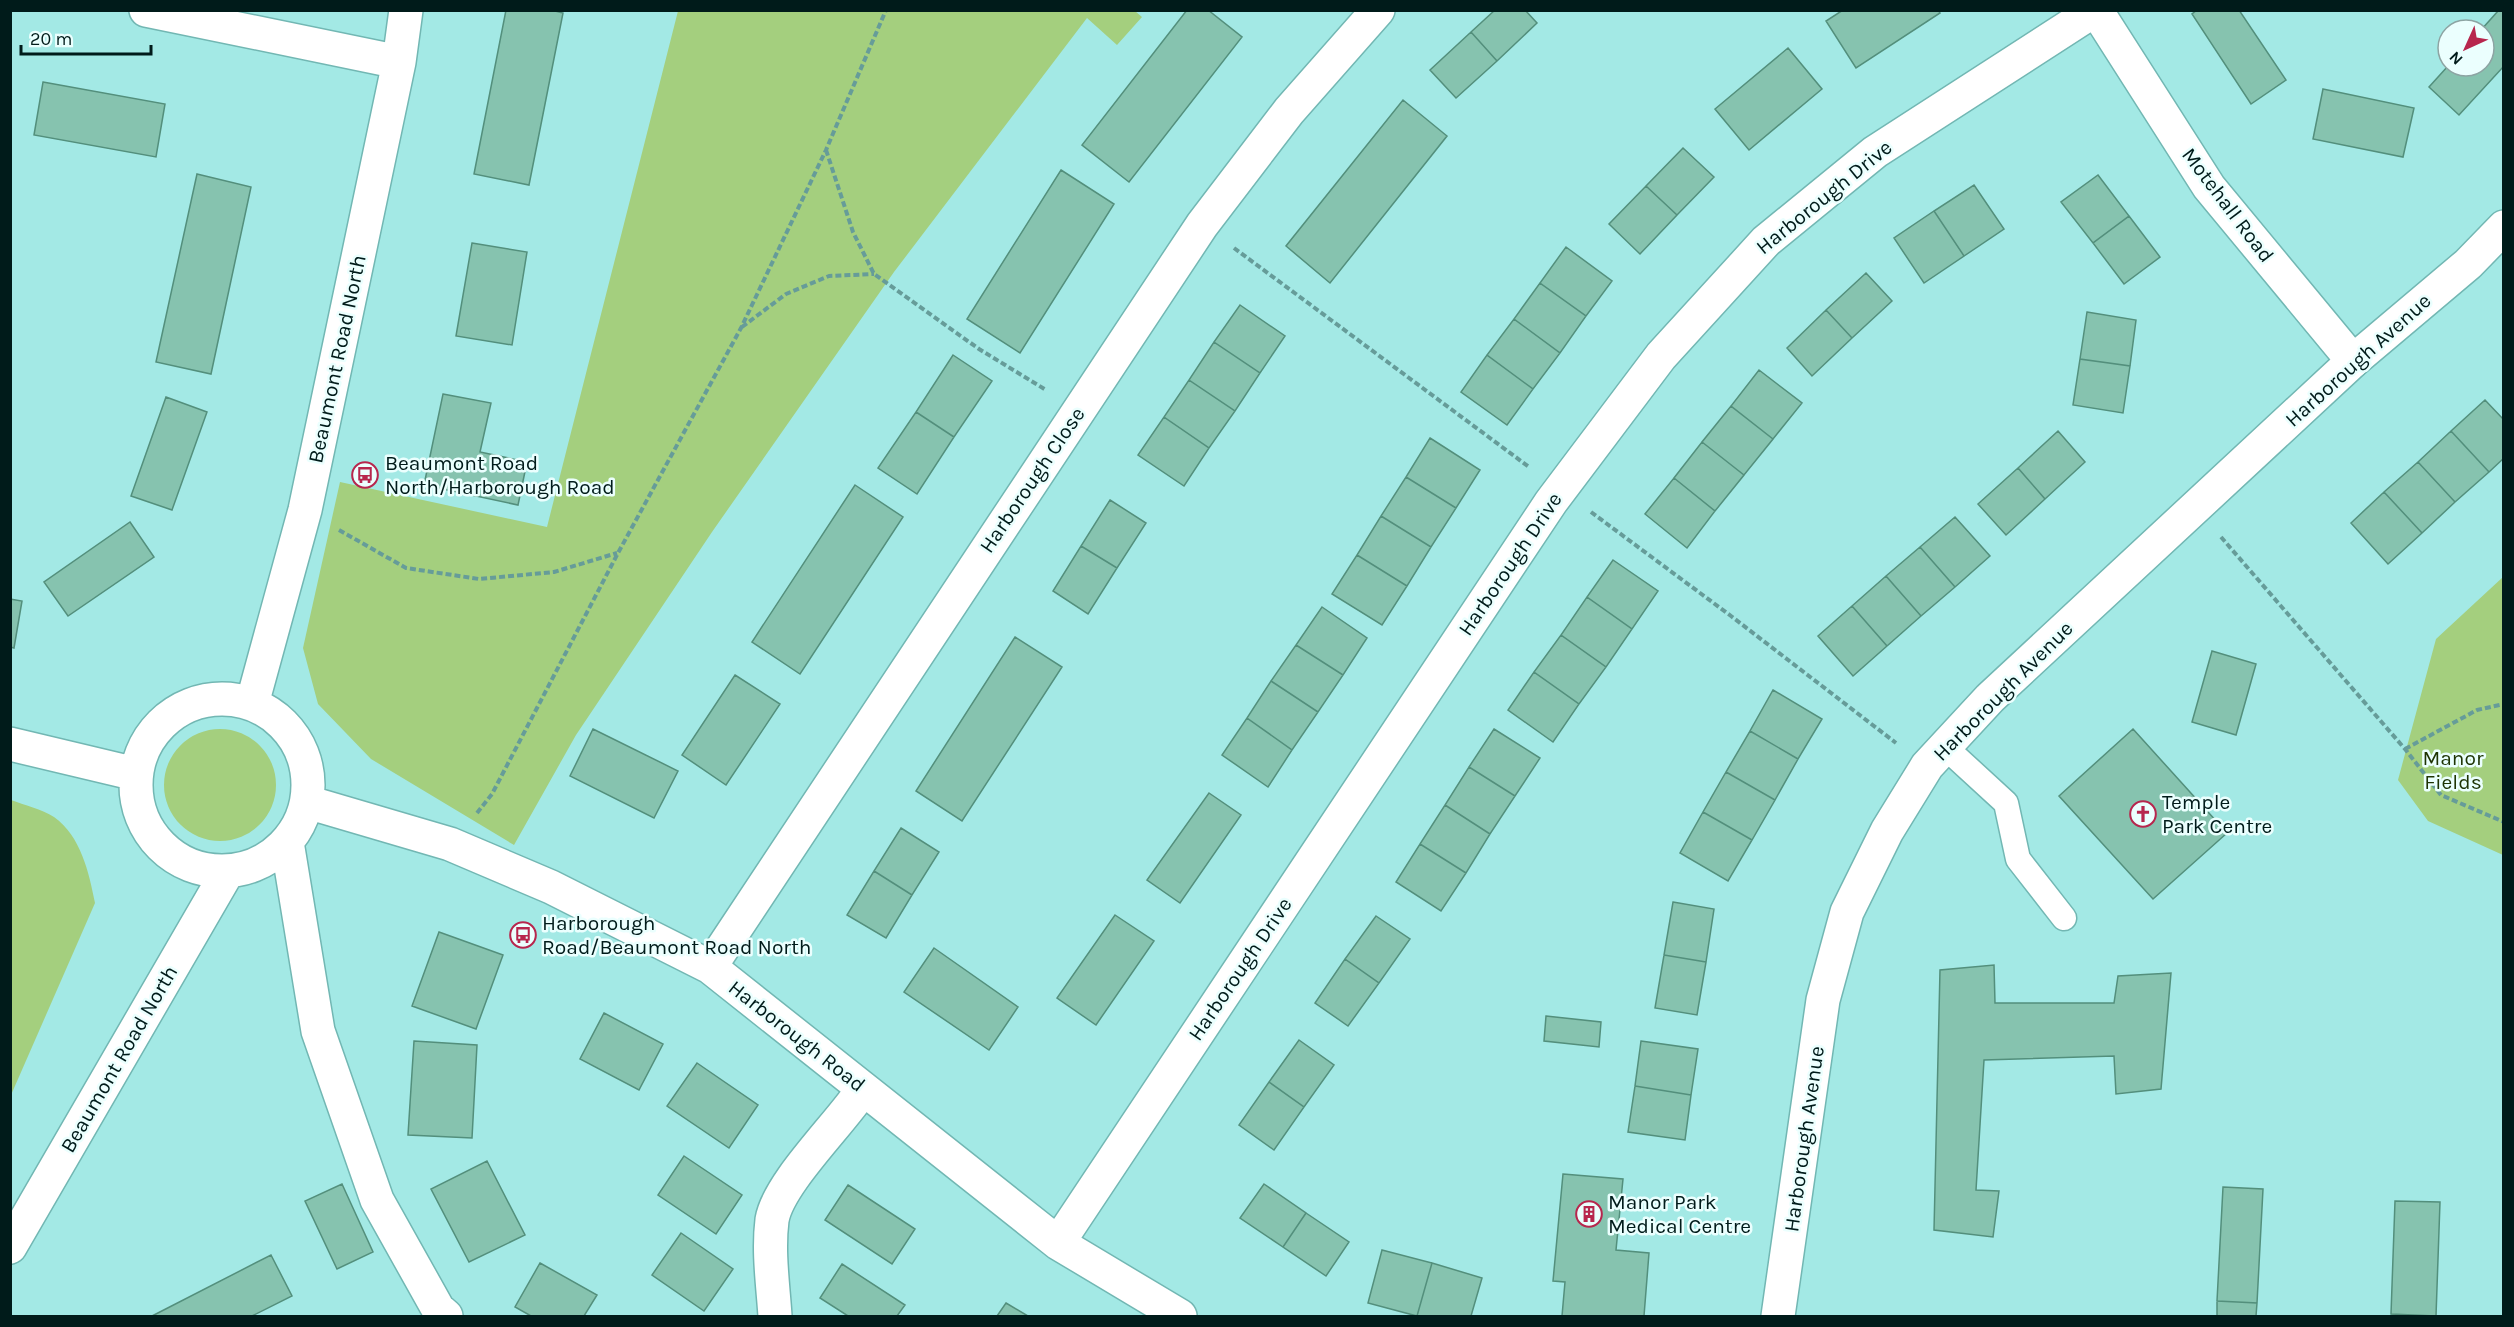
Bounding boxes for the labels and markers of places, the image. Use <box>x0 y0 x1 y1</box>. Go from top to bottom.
place label: Beaumont Road North/Harborough Road <box>385 451 615 499</box>
bus stop icon: Beaumont Road North/Harborough Road <box>350 460 380 490</box>
place label: Temple Park Centre <box>2162 790 2272 838</box>
church icon: Temple Park Centre <box>2128 799 2158 829</box>
place label: Harborough Road/Beaumont Road North <box>542 911 812 959</box>
bus stop icon: Harborough Road/Beaumont Road North <box>508 920 538 950</box>
place label: Manor Park Medical Centre <box>1608 1190 1751 1238</box>
building icon: Manor Park Medical Centre <box>1574 1199 1604 1229</box>

